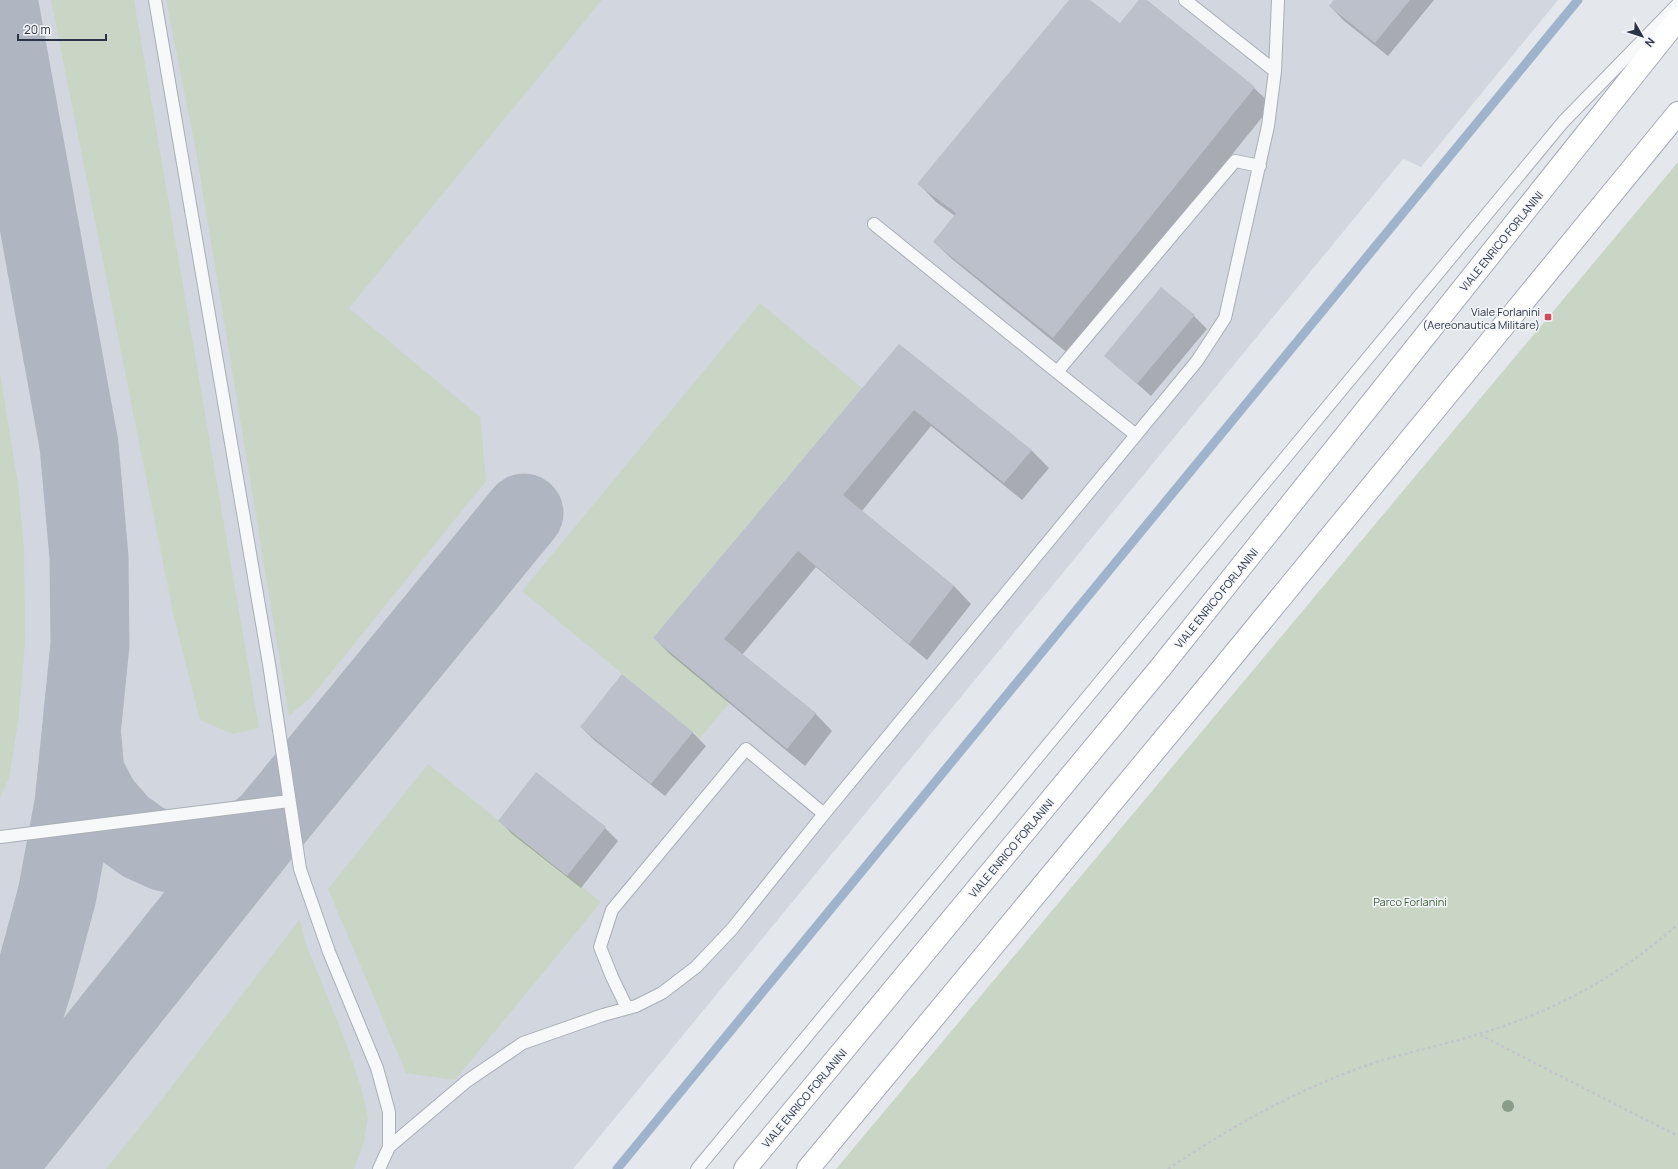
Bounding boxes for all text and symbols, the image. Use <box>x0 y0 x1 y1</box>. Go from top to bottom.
scale bar <box>18 16 106 42</box>
north arrow <box>1622 16 1662 56</box>
text: 20 m <box>24 21 51 38</box>
text: N <box>1642 35 1658 50</box>
street label: VIALE ENRICO FORLANINI <box>1456 188 1546 294</box>
place label: Viale Forlanini (Aereonautica Militare) <box>1423 304 1540 332</box>
marker: Viale Forlanini (Aereonautica Militare) <box>1543 312 1553 322</box>
street label: VIALE ENRICO FORLANINI <box>1171 545 1261 651</box>
street label: VIALE ENRICO FORLANINI <box>965 795 1057 901</box>
park label: Parco Forlanini <box>1373 894 1447 909</box>
street label: VIALE ENRICO FORLANINI <box>758 1045 850 1151</box>

